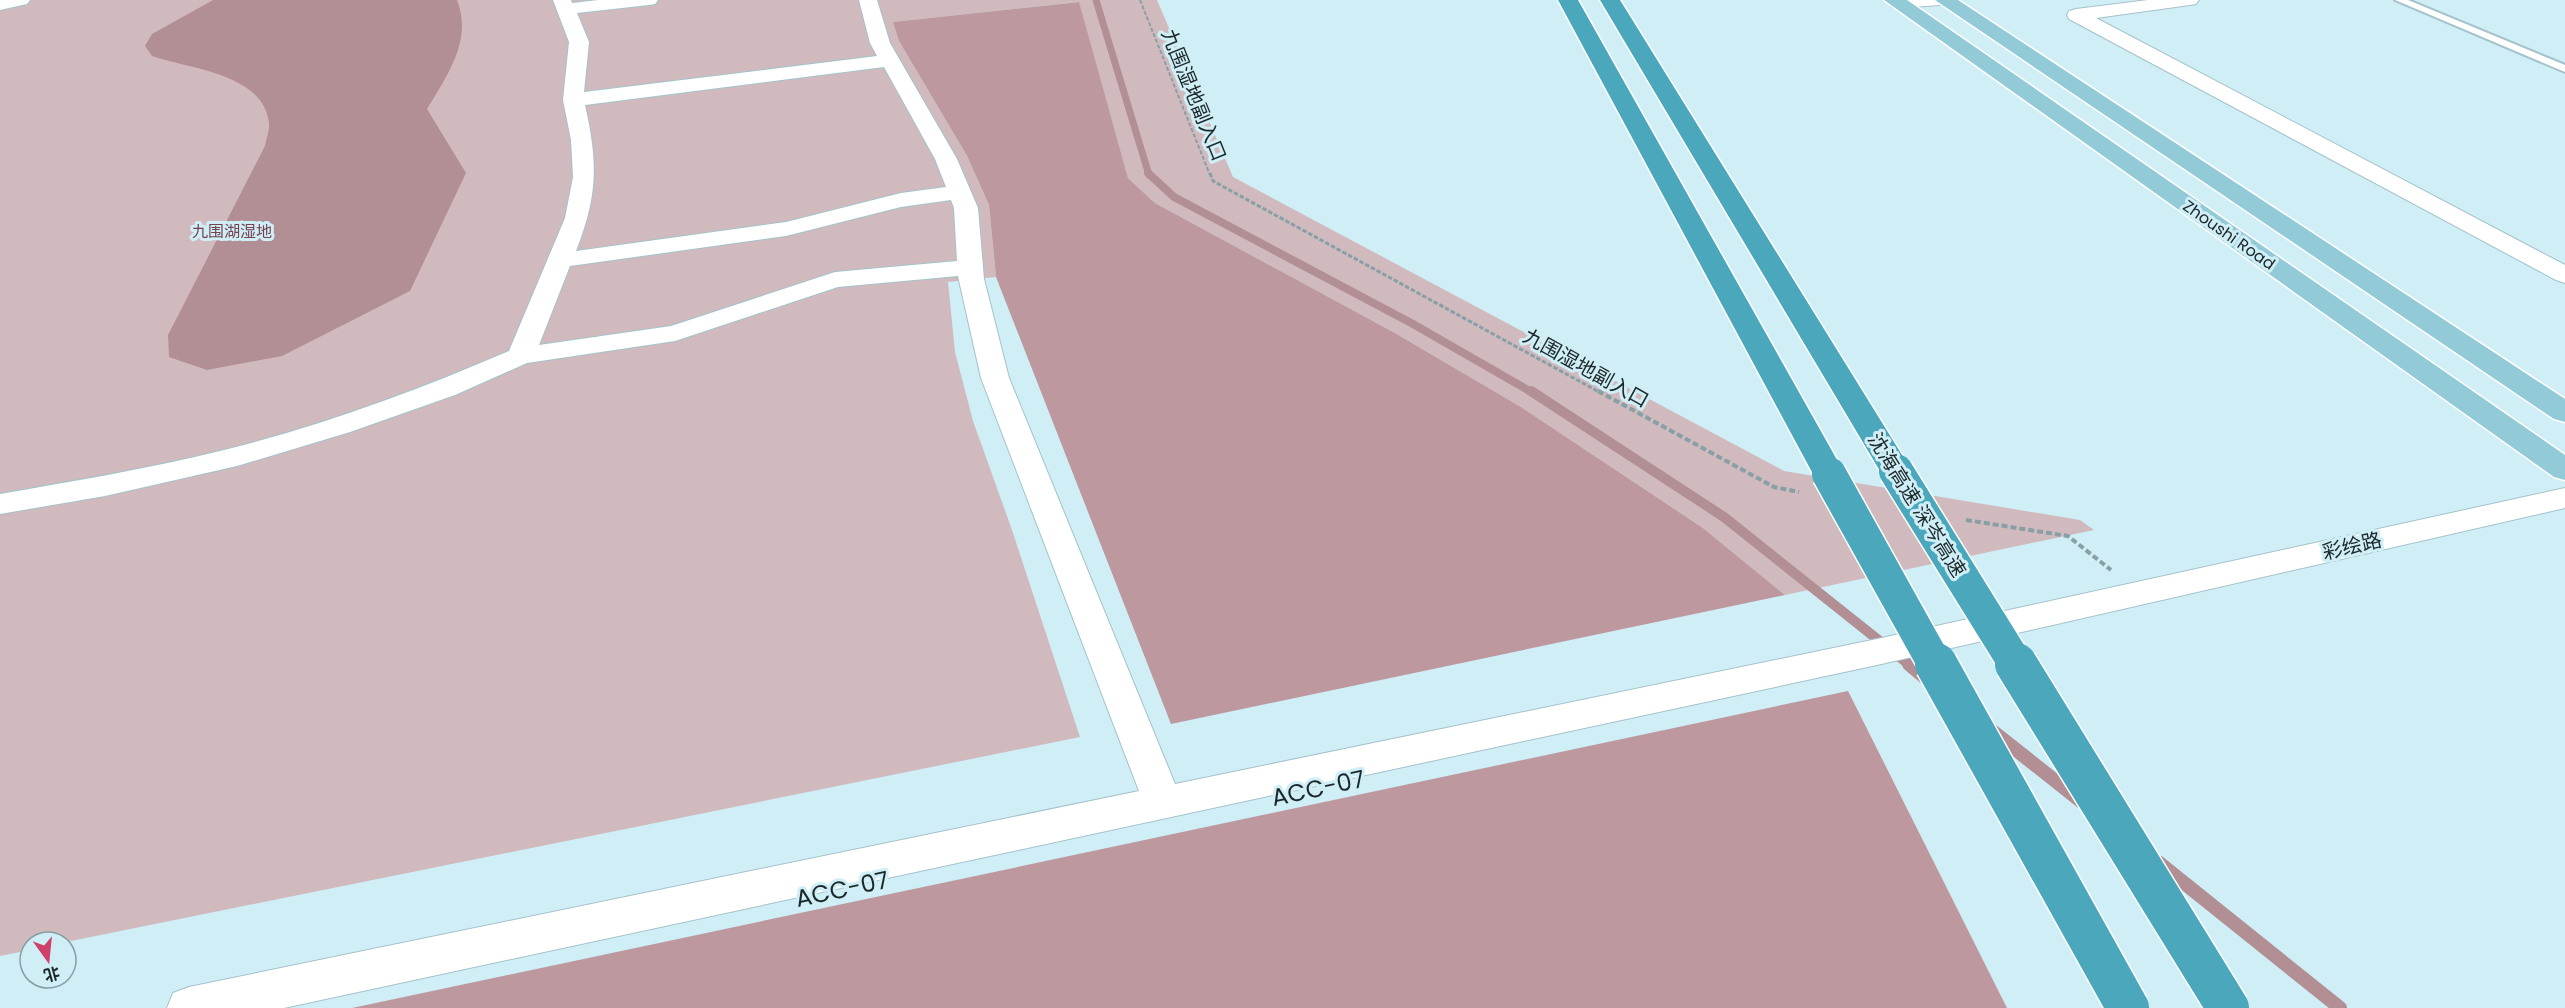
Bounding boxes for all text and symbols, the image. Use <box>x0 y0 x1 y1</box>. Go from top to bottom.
street label: 九围湿地副入口 <box>1155 25 1233 165</box>
street label: Zhoushi Road <box>2178 195 2280 275</box>
park label: 九围湖湿地 <box>192 220 272 243</box>
street label: 九围湿地副入口 <box>1518 322 1654 414</box>
street label: 沈海高速 深岑高速 <box>1861 427 1973 583</box>
street label: 彩绘路 <box>2320 526 2384 566</box>
street label: ACC-07 <box>1268 762 1368 814</box>
street label: ACC-07 <box>792 863 892 915</box>
north arrow <box>18 930 78 990</box>
text: 北 <box>41 961 62 987</box>

